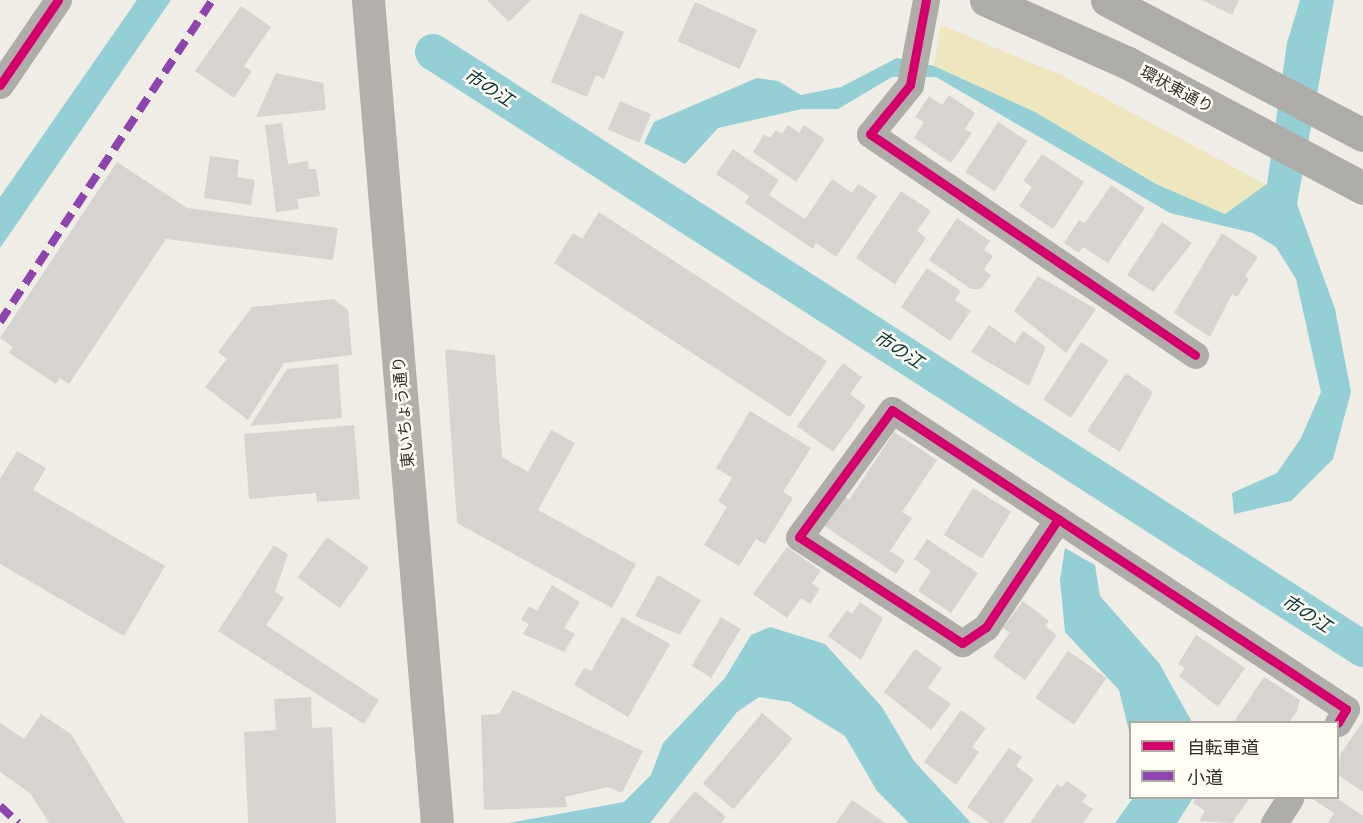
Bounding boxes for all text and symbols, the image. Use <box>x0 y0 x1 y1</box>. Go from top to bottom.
street label: 環状東通り <box>1137 62 1217 116</box>
water label: 市の江 <box>460 63 518 111</box>
water label: 市の江 <box>870 325 928 373</box>
street label: 東いちょう通り <box>389 355 417 469</box>
water label: 市の江 <box>1278 589 1336 637</box>
legend <box>1129 721 1339 799</box>
text: 自転車道 <box>1187 735 1259 759</box>
text: 小道 <box>1187 765 1223 789</box>

